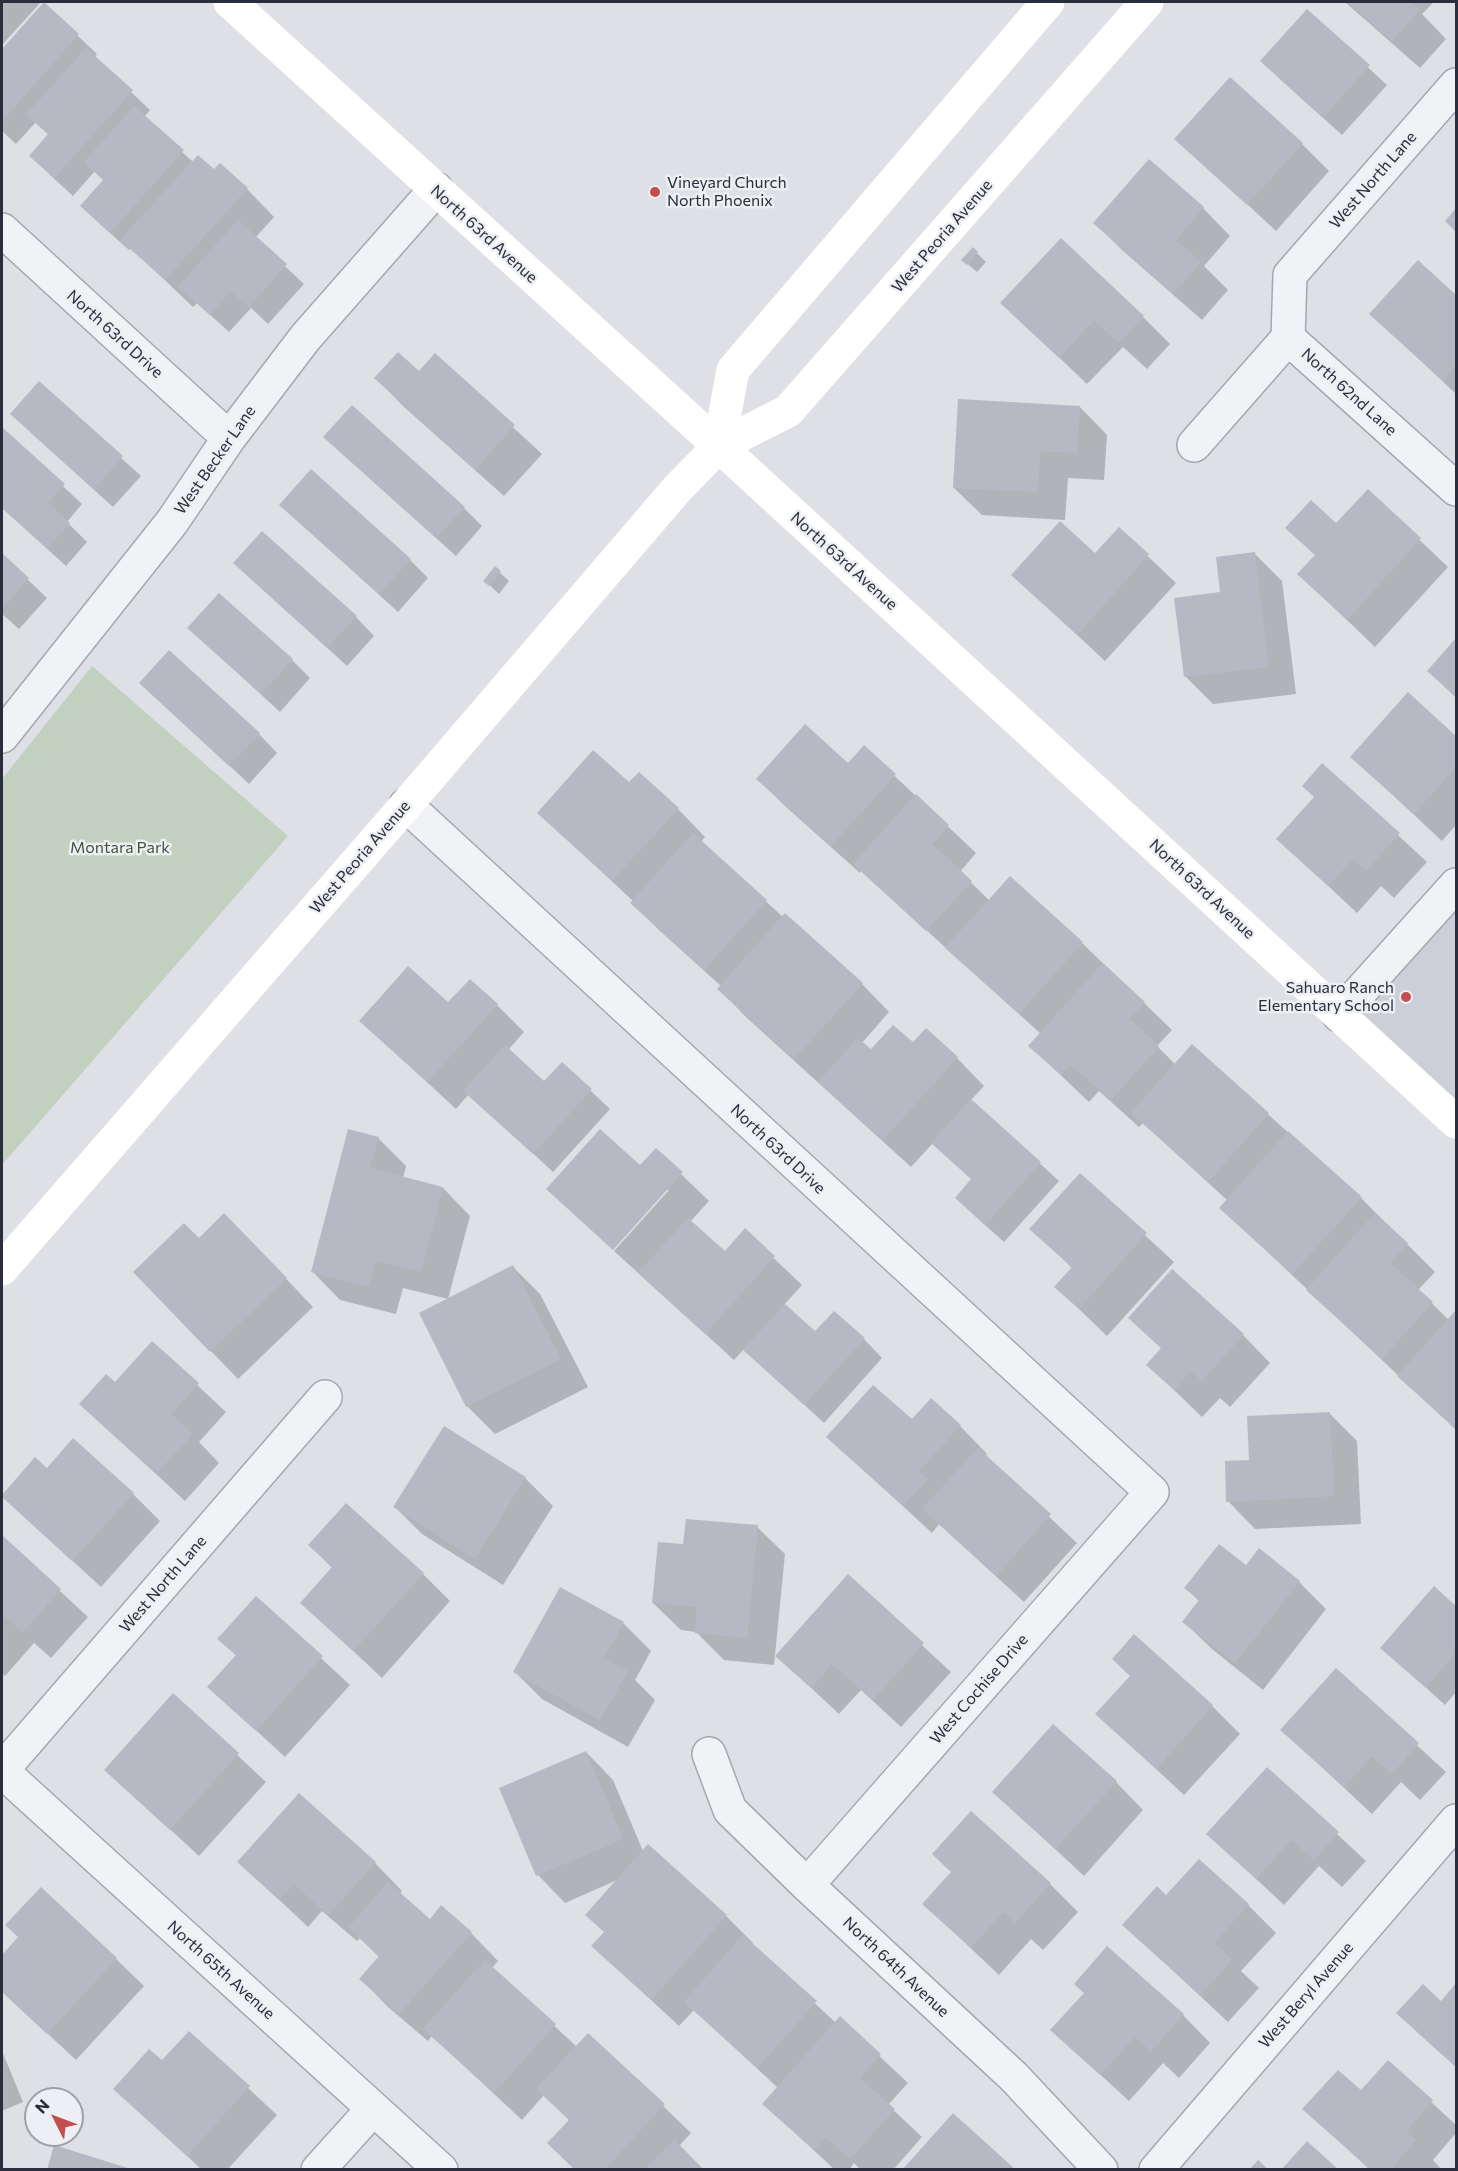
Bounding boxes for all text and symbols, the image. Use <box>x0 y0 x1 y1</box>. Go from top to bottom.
street label: West North Lane <box>1326 127 1420 233</box>
place label: Vineyard Church North Phoenix <box>667 173 787 211</box>
street label: West Peoria Avenue <box>888 176 996 296</box>
street label: North 63rd Avenue <box>427 181 541 287</box>
marker: Vineyard Church North Phoenix <box>648 185 662 199</box>
street label: North 63rd Drive <box>63 286 167 382</box>
street label: North 62nd Lane <box>1297 344 1401 440</box>
street label: West Becker Lane <box>170 402 260 518</box>
street label: North 63rd Avenue <box>787 508 901 614</box>
street label: West Peoria Avenue <box>306 797 414 917</box>
street label: North 63rd Avenue <box>1145 835 1259 943</box>
park label: Montara Park <box>70 838 170 858</box>
place label: Sahuaro Ranch Elementary School <box>1258 978 1394 1016</box>
marker: Sahuaro Ranch Elementary School <box>1399 990 1413 1004</box>
street label: North 63rd Drive <box>727 1100 829 1198</box>
street label: West North Lane <box>116 1531 210 1637</box>
street label: West Cochise Drive <box>926 1630 1032 1748</box>
street label: North 64th Avenue <box>839 1913 953 2021</box>
street label: North 65th Avenue <box>163 1917 279 2023</box>
street label: West Beryl Avenue <box>1255 1938 1357 2052</box>
north arrow <box>24 2087 84 2147</box>
text: N <box>31 2095 53 2117</box>

